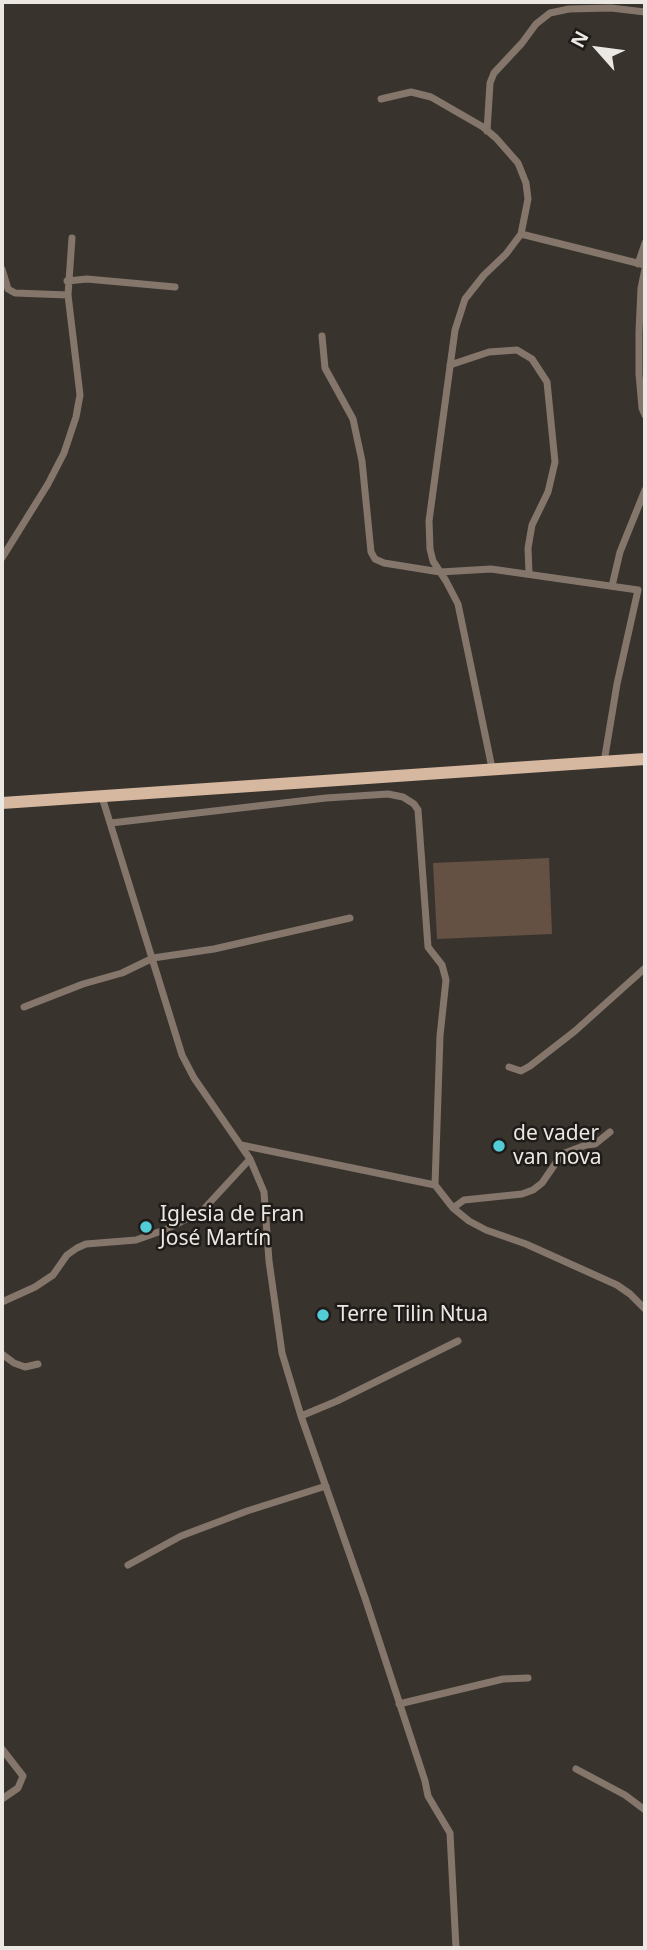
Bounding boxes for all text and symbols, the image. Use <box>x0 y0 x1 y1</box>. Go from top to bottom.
north arrow <box>563 14 633 84</box>
text: N <box>564 26 595 52</box>
place label: de vader van nova <box>513 1121 602 1171</box>
marker: de vader van nova <box>491 1138 507 1154</box>
place label: Iglesia de Fran José Martín <box>160 1202 304 1252</box>
marker: Iglesia de Fran José Martín <box>138 1219 154 1235</box>
place label: Terre Tilin Ntua <box>337 1302 488 1328</box>
marker: Terre Tilin Ntua <box>315 1307 331 1323</box>

